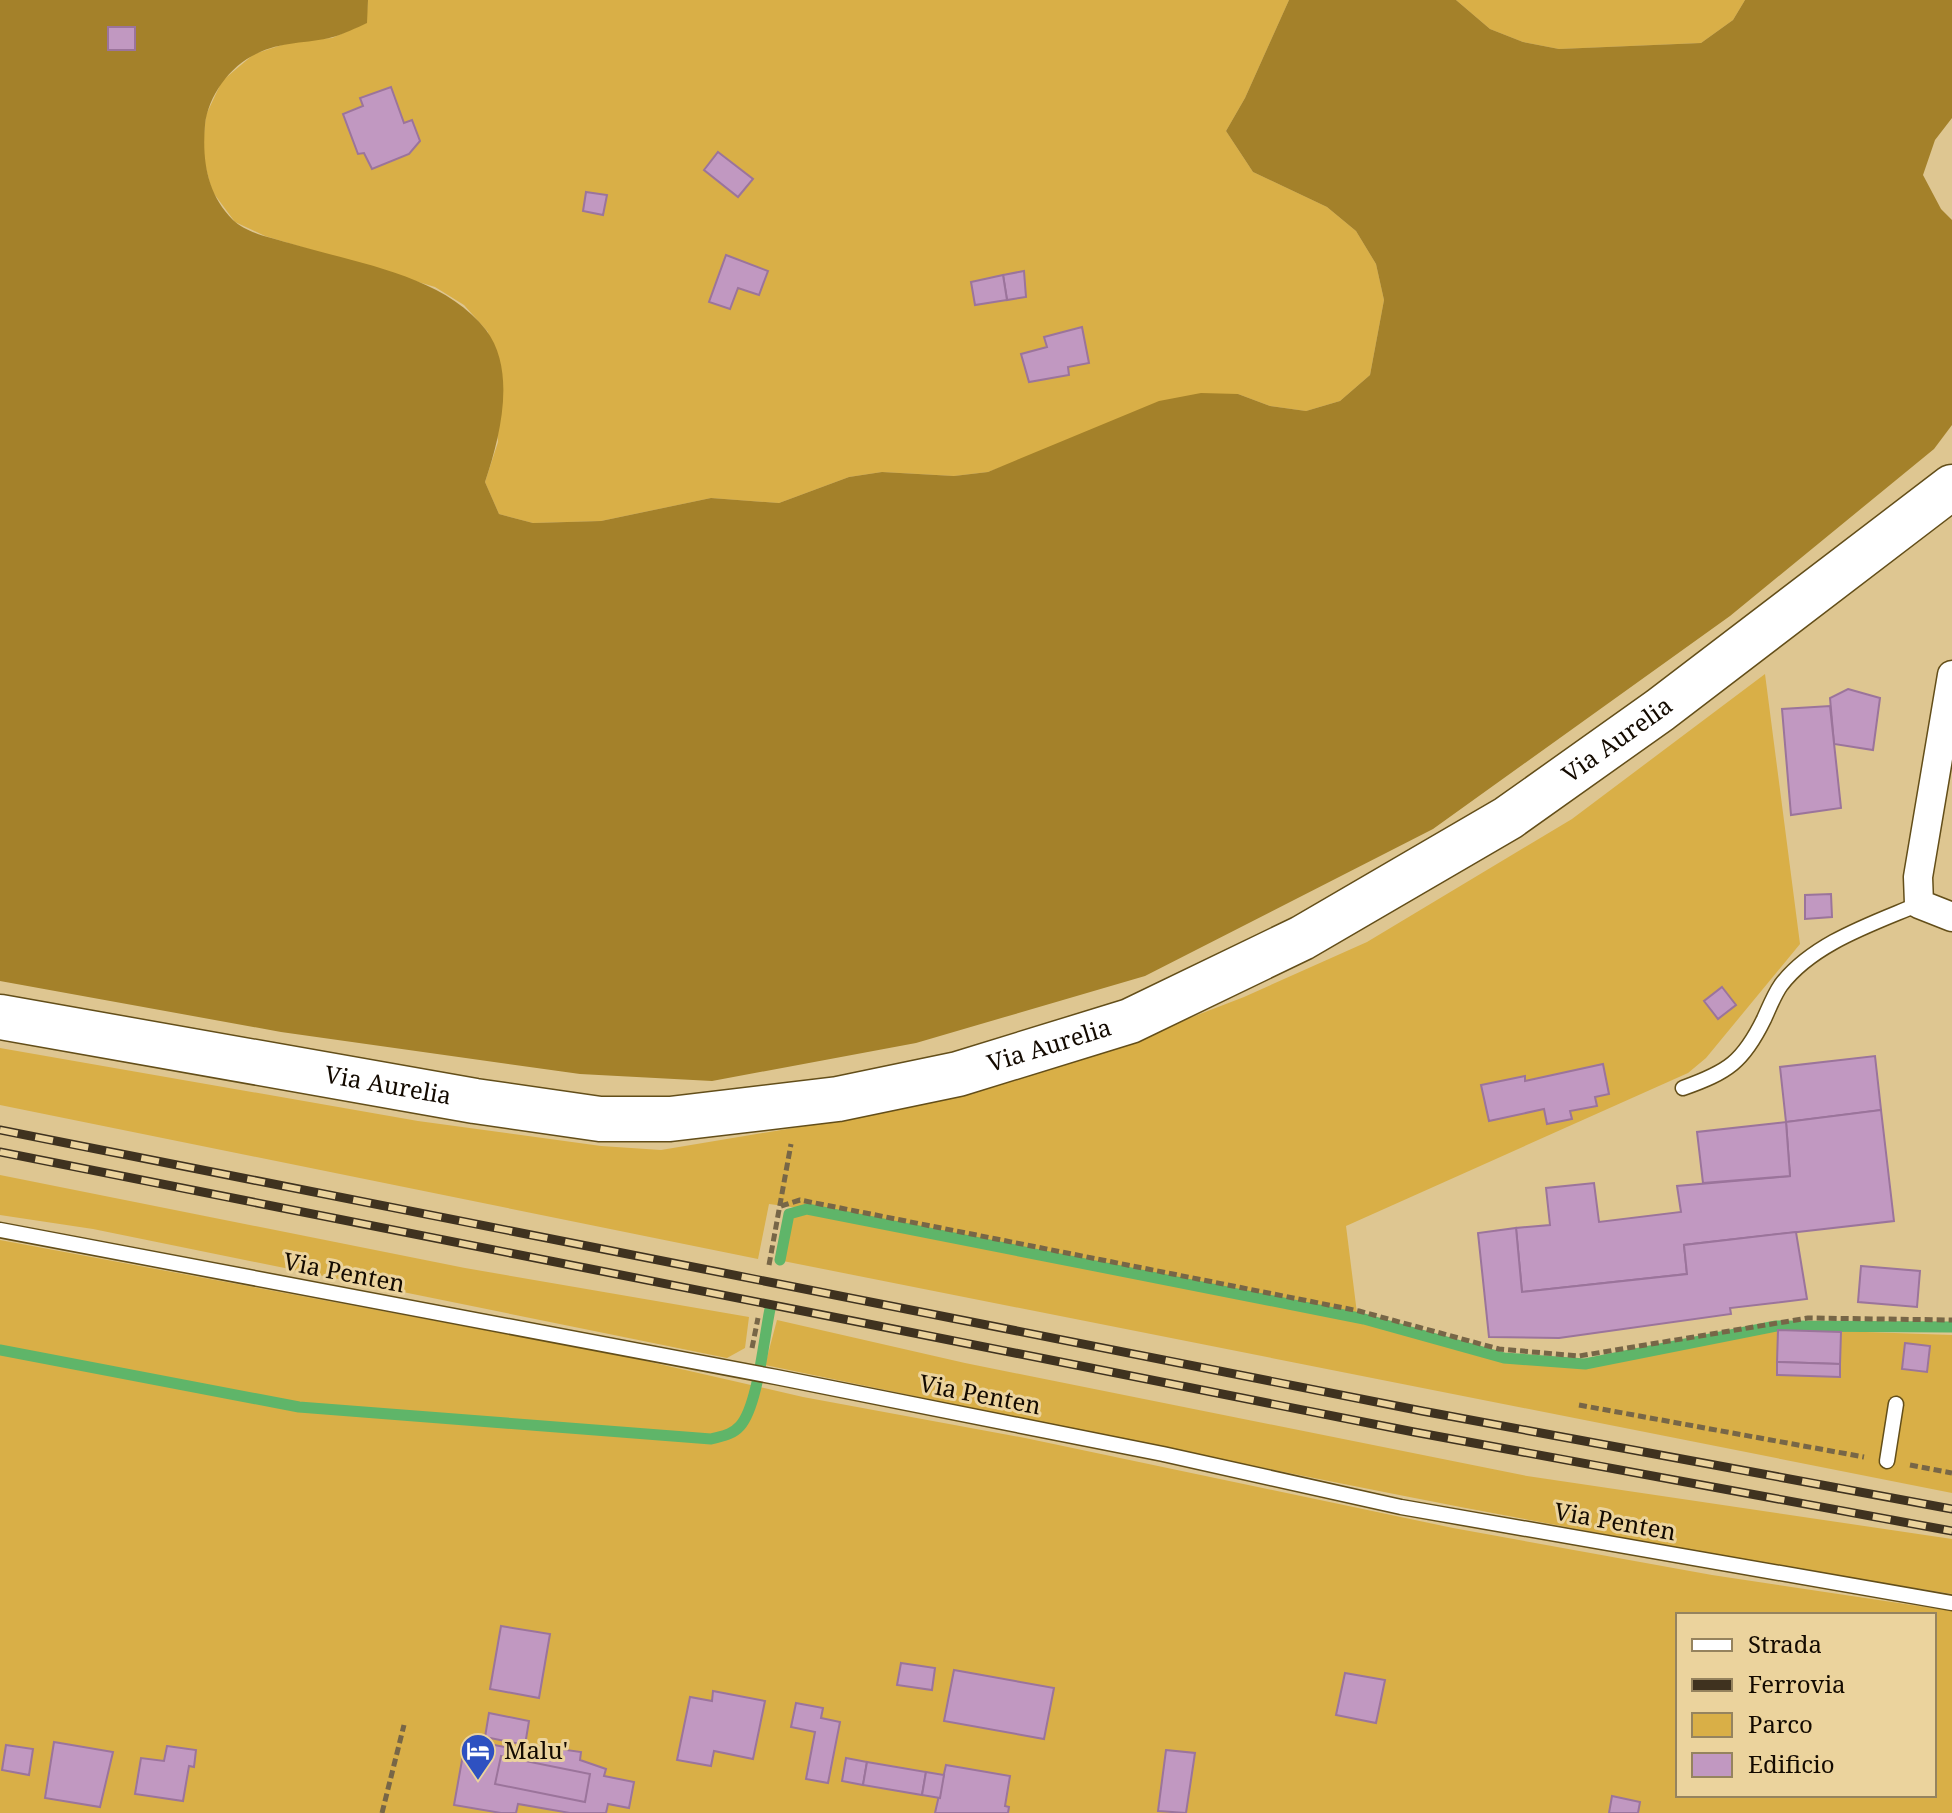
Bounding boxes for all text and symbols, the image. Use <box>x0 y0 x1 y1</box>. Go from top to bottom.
street label: Via Aurelia <box>1555 689 1679 790</box>
street label: Via Aurelia <box>983 1010 1115 1079</box>
street label: Via Aurelia <box>322 1057 454 1112</box>
street label: Via Penten <box>281 1244 408 1299</box>
street label: Via Penten <box>917 1366 1044 1421</box>
street label: Via Penten <box>1552 1494 1679 1547</box>
legend <box>1676 1613 1936 1797</box>
text: Strada <box>1748 1627 1822 1660</box>
text: Ferrovia <box>1748 1667 1846 1700</box>
text: Parco <box>1748 1707 1813 1740</box>
hotel icon: Malu' <box>459 1732 497 1782</box>
place label: Malu' <box>504 1733 568 1766</box>
text: Edificio <box>1748 1747 1835 1780</box>

